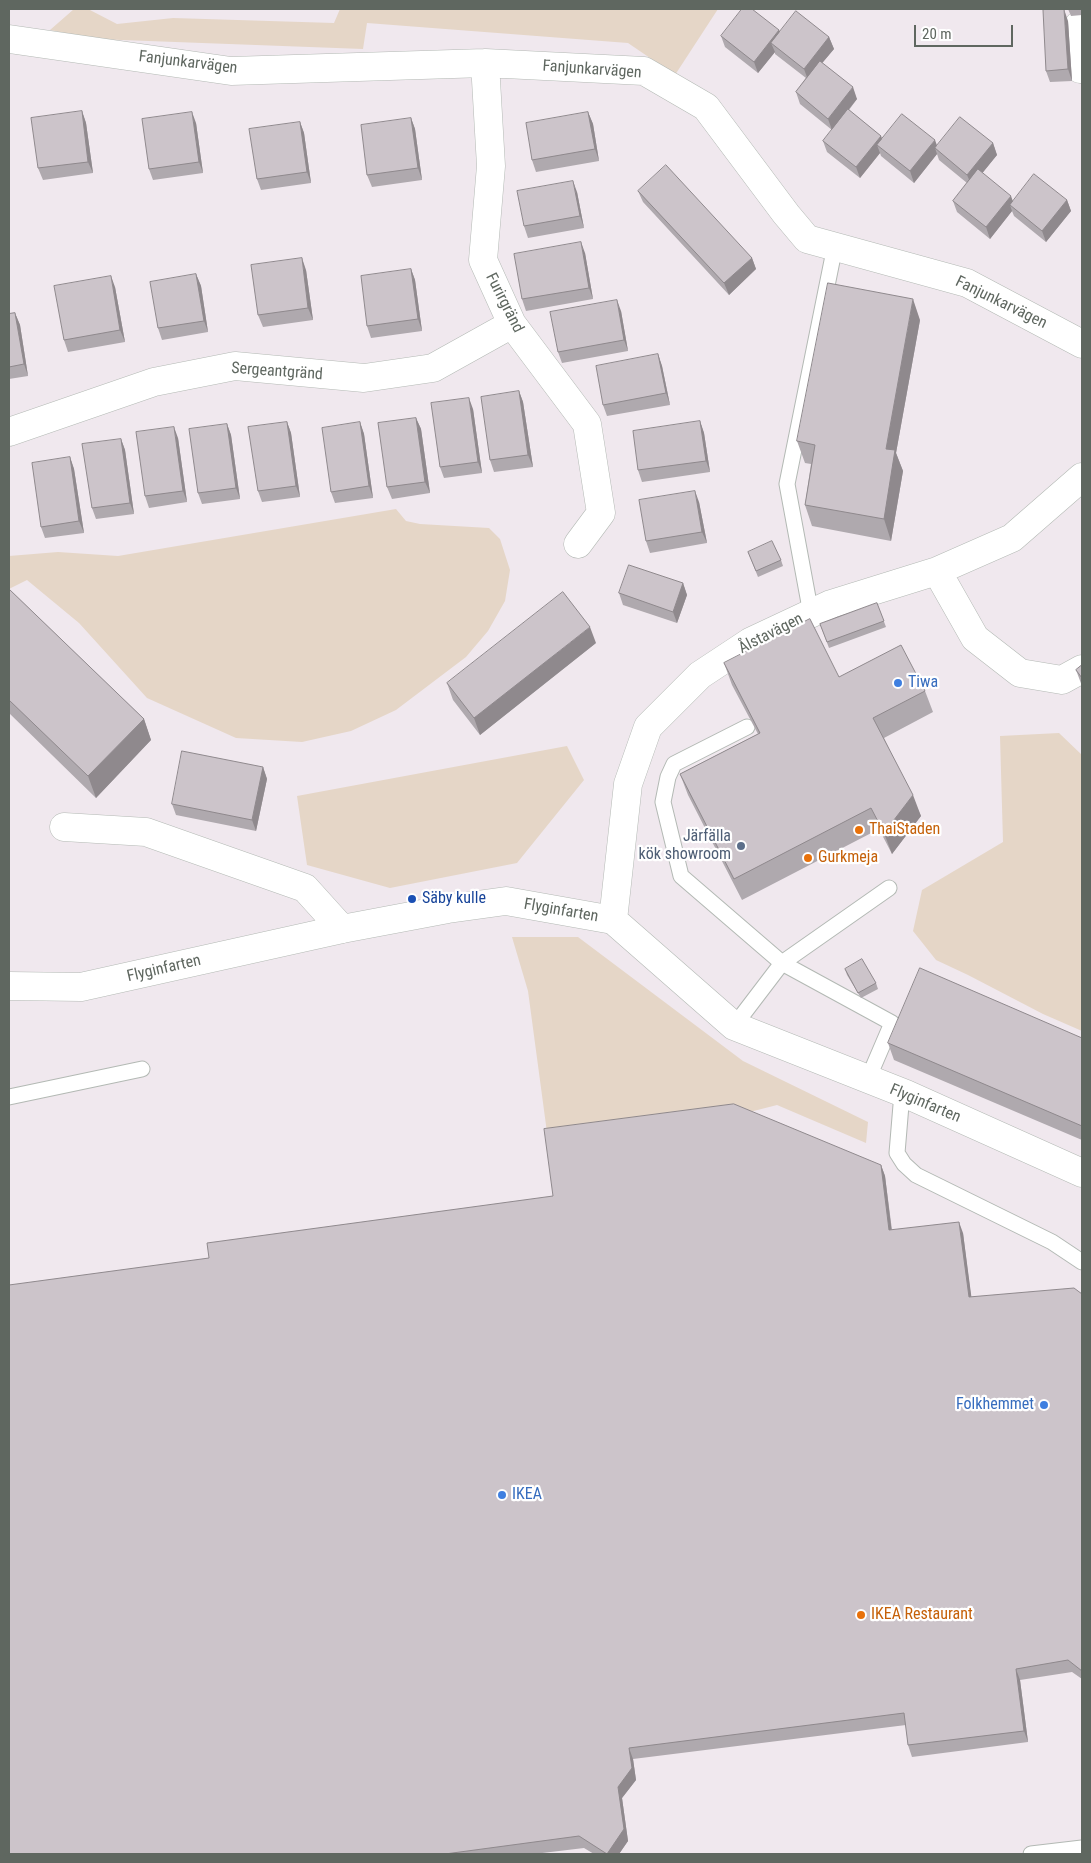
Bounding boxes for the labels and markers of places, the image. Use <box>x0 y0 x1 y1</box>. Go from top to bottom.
place label: Tiwa <box>908 673 938 693</box>
marker: Tiwa <box>892 677 904 689</box>
place label: ThaiStaden <box>869 820 940 840</box>
marker: ThaiStaden <box>853 824 865 836</box>
place label: Järfälla kök showroom <box>639 827 731 865</box>
marker: Järfälla kök showroom <box>735 840 747 852</box>
place label: Gurkmeja <box>818 848 878 868</box>
marker: Gurkmeja <box>802 852 814 864</box>
place label: Säby kulle <box>422 889 486 909</box>
marker: Säby kulle <box>406 893 418 905</box>
place label: Folkhemmet <box>956 1395 1034 1415</box>
marker: Folkhemmet <box>1038 1399 1050 1411</box>
place label: IKEA <box>512 1485 542 1505</box>
marker: IKEA <box>496 1489 508 1501</box>
place label: IKEA Restaurant <box>871 1605 973 1625</box>
marker: IKEA Restaurant <box>855 1609 867 1621</box>

